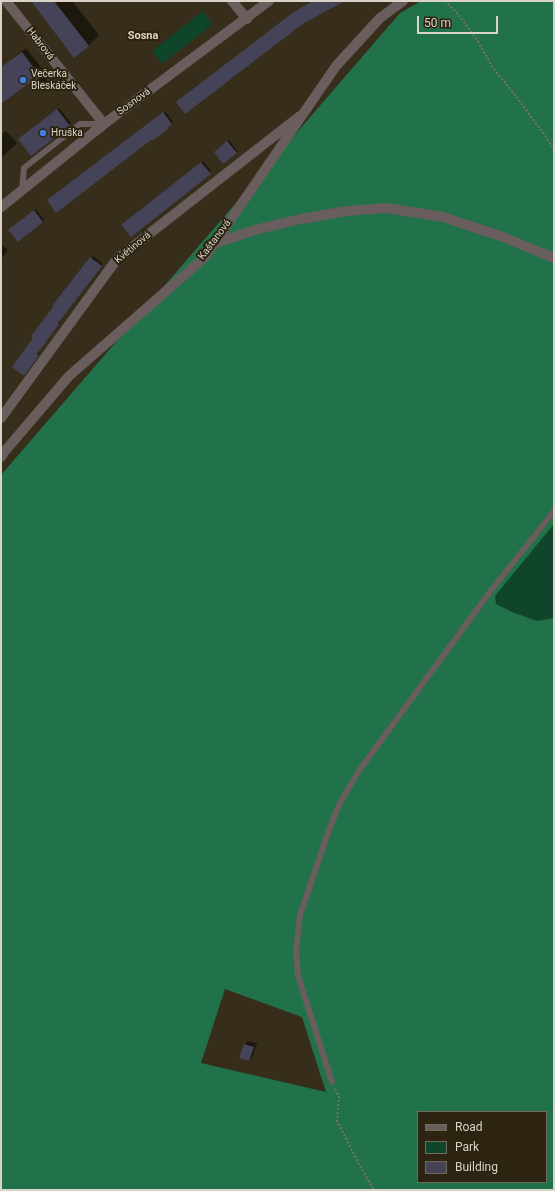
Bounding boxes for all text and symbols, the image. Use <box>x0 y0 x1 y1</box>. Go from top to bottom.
scale bar <box>419 8 500 34</box>
text: 50 m <box>424 16 451 30</box>
street label: Habrová <box>24 26 56 62</box>
district label: Sosna <box>128 29 158 43</box>
place label: Večerka Bleskáček <box>31 68 76 92</box>
marker: Večerka Bleskáček <box>18 75 28 85</box>
street label: Sosnová <box>115 86 153 118</box>
place label: Hruška <box>51 127 83 139</box>
marker: Hruška <box>38 128 48 138</box>
street label: Kaštanová <box>196 218 234 262</box>
street label: Květinová <box>113 230 153 266</box>
legend <box>417 1111 547 1183</box>
text: Road <box>455 1120 483 1134</box>
text: Park <box>455 1140 479 1154</box>
text: Building <box>455 1160 498 1174</box>

